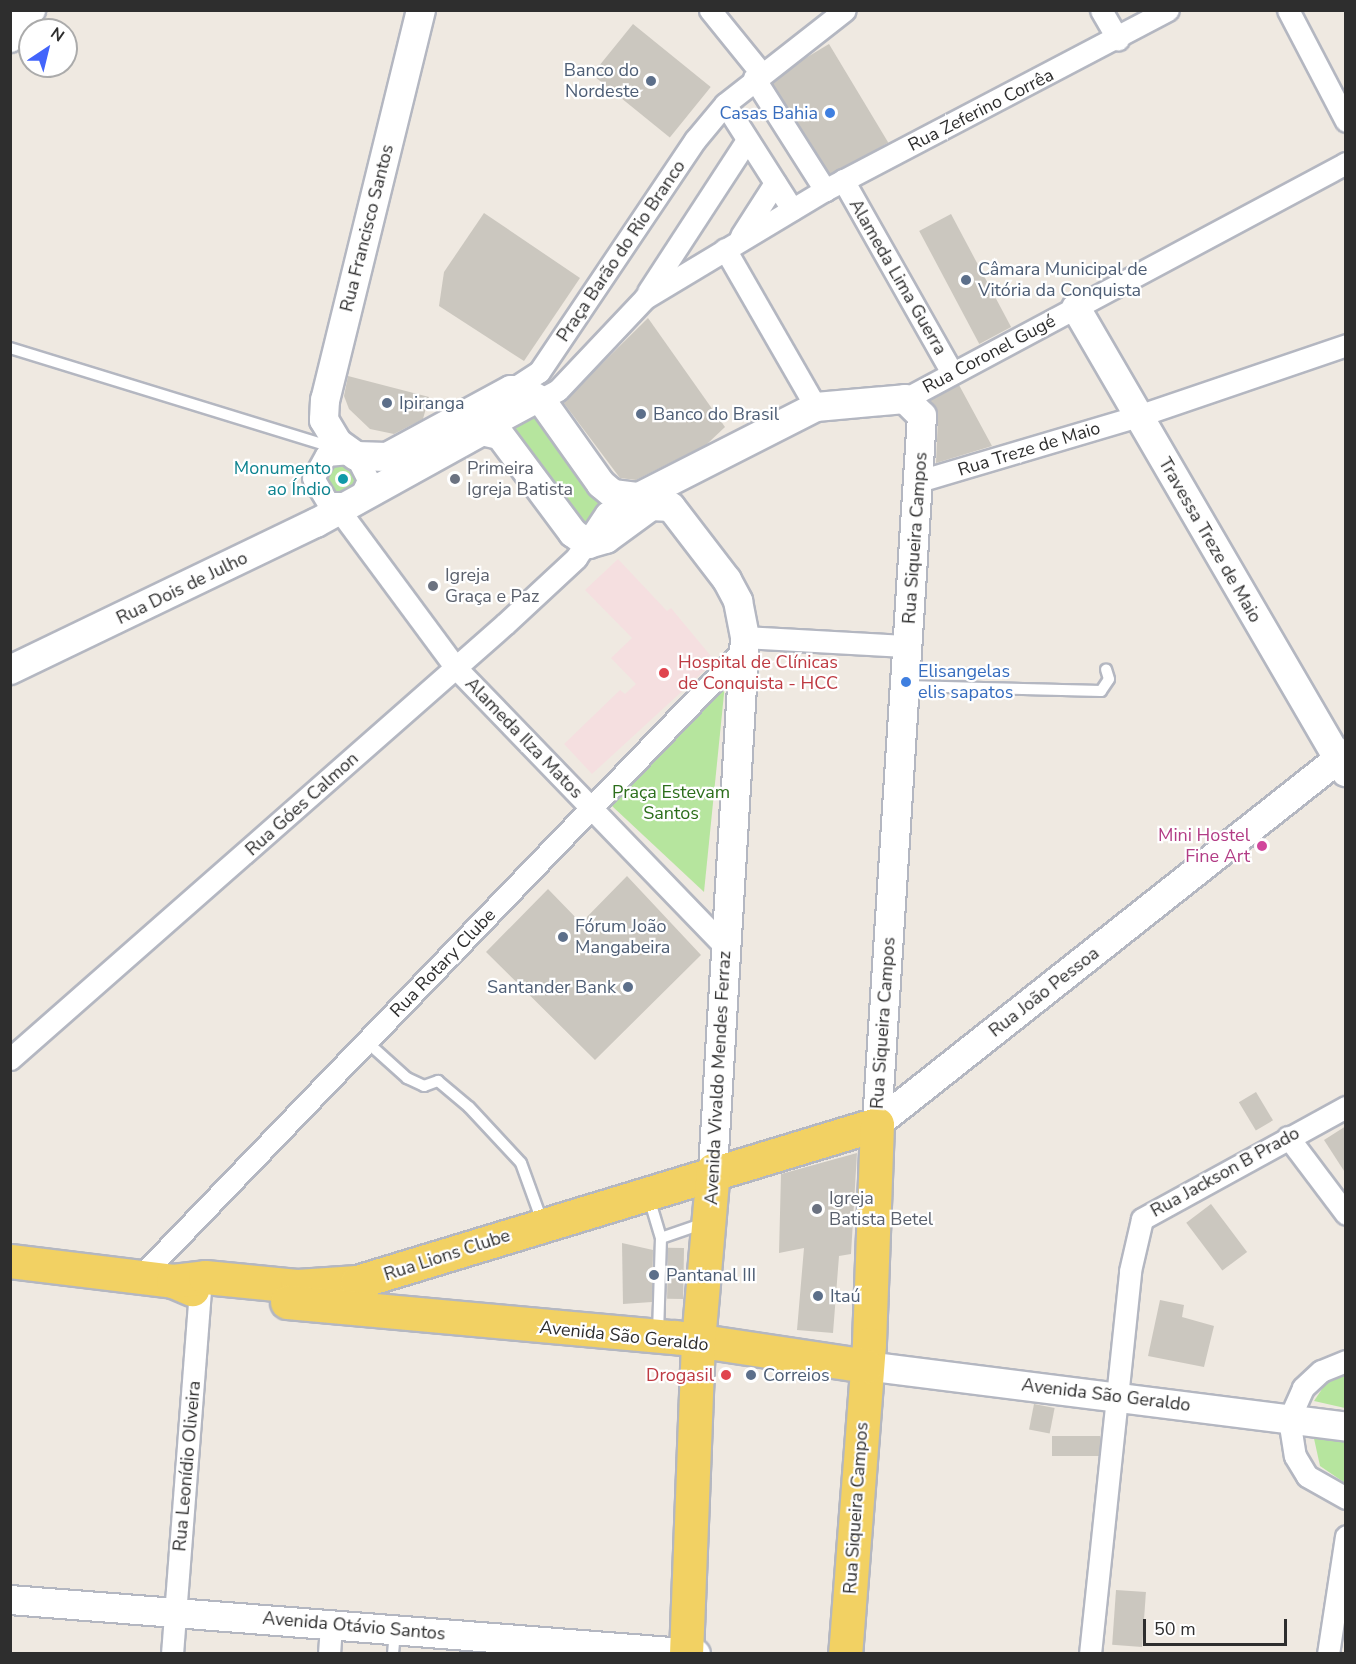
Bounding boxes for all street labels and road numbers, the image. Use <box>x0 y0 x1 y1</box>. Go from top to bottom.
street label: Rua Zeferino Corrêa <box>905 64 1057 156</box>
street label: Rua Francisco Santos <box>336 142 398 314</box>
street label: Praça Barão do Rio Branco <box>552 156 690 346</box>
street label: Alameda Lima Guerra <box>845 195 951 359</box>
street label: Rua Coronel Gugé <box>919 310 1059 398</box>
street label: Rua Treze de Maio <box>955 417 1103 481</box>
street label: Rua Siqueira Campos <box>898 451 932 625</box>
street label: Travessa Treze de Maio <box>1154 454 1266 626</box>
street label: Rua Dois de Julho <box>113 547 251 629</box>
street label: Alameda Ilza Matos <box>461 673 587 803</box>
street label: Rua Góes Calmon <box>241 748 363 860</box>
street label: Rua Rotary Clube <box>386 904 500 1022</box>
street label: Rua Siqueira Campos <box>866 936 900 1110</box>
street label: Rua João Pessoa <box>985 942 1103 1042</box>
street label: Avenida Vivaldo Mendes Ferraz <box>701 950 735 1206</box>
street label: Rua Jackson B Prado <box>1147 1122 1303 1222</box>
street label: Rua Lions Clube <box>381 1224 513 1286</box>
street label: Avenida São Geraldo <box>538 1316 710 1356</box>
street label: Avenida São Geraldo <box>1020 1374 1192 1416</box>
street label: Rua Leonídio Oliveira <box>169 1380 205 1552</box>
street label: Rua Siqueira Campos <box>839 1421 873 1595</box>
street label: Avenida Otávio Santos <box>262 1607 446 1645</box>

